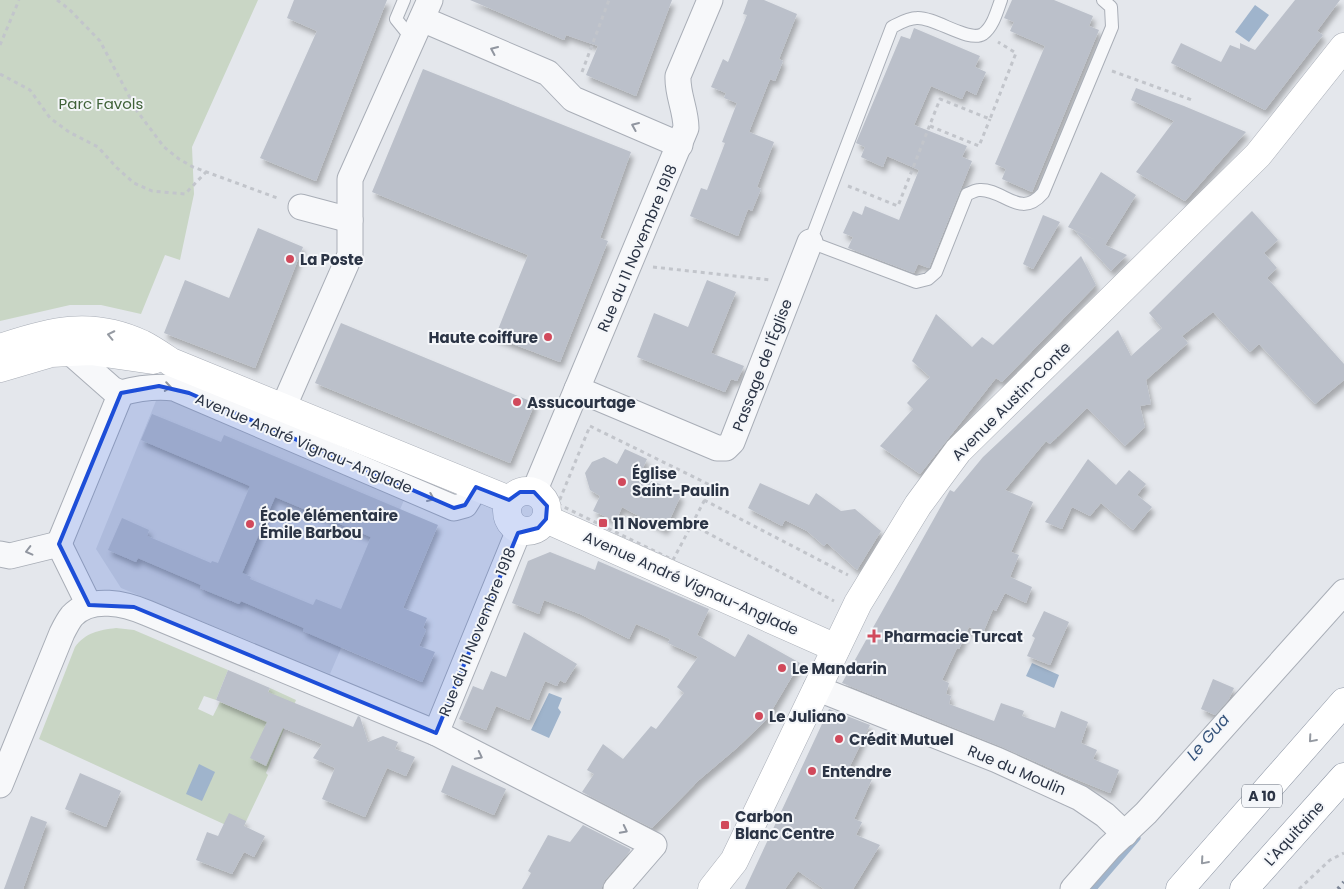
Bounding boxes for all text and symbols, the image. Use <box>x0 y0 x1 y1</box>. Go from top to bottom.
one-way arrow <box>490 45 499 56</box>
park label: Parc Favols <box>59 93 144 114</box>
one-way arrow <box>631 122 640 133</box>
street label: Rue du 11 Novembre 1918 <box>592 161 682 335</box>
place label: La Poste <box>300 249 363 270</box>
marker: La Poste <box>284 253 296 265</box>
street label: Passage de l'Église <box>727 296 797 434</box>
place label: Haute coiffure <box>429 327 538 348</box>
one-way arrow <box>107 330 116 340</box>
marker: Haute coiffure <box>542 331 554 343</box>
street label: Avenue Austin-Conte <box>947 337 1075 465</box>
one-way arrow <box>164 382 173 392</box>
street label: Avenue André Vignau-Anglade <box>192 388 416 498</box>
place label: Assucourtage <box>527 392 636 413</box>
marker: Assucourtage <box>511 396 523 408</box>
place label: Église Saint-Paulin <box>632 463 729 501</box>
marker: Église Saint-Paulin <box>616 476 628 488</box>
one-way arrow <box>426 491 435 502</box>
place label: École élémentaire Émile Barbou <box>260 505 398 543</box>
place label: 11 Novembre <box>613 513 709 534</box>
marker: 11 Novembre <box>597 517 609 529</box>
marker: École élémentaire Émile Barbou <box>244 518 256 530</box>
street label: Avenue André Vignau-Anglade <box>580 526 802 640</box>
one-way arrow <box>25 545 34 556</box>
street label: Rue du 11 Novembre 1918 <box>434 545 520 719</box>
place label: Pharmacie Turcat <box>884 626 1023 647</box>
marker: Pharmacie Turcat <box>868 630 880 642</box>
place label: Le Mandarin <box>792 658 887 679</box>
marker: Le Mandarin <box>776 662 788 674</box>
place label: Le Juliano <box>769 706 847 727</box>
water label: Le Gua <box>1181 709 1235 765</box>
marker: Le Juliano <box>753 710 765 722</box>
place label: Crédit Mutuel <box>849 729 954 750</box>
marker: Crédit Mutuel <box>833 733 845 745</box>
one-way arrow <box>1309 733 1318 742</box>
street label: Rue du Moulin <box>965 740 1069 800</box>
one-way arrow <box>474 750 483 760</box>
place label: Entendre <box>822 761 892 782</box>
marker: Entendre <box>806 765 818 777</box>
road number: A 10 <box>1242 784 1282 808</box>
street label: L'Aquitaine <box>1259 796 1329 870</box>
place label: Carbon Blanc Centre <box>735 806 834 844</box>
marker: Carbon Blanc Centre <box>719 819 731 831</box>
one-way arrow <box>618 824 627 834</box>
one-way arrow <box>1201 855 1210 864</box>

